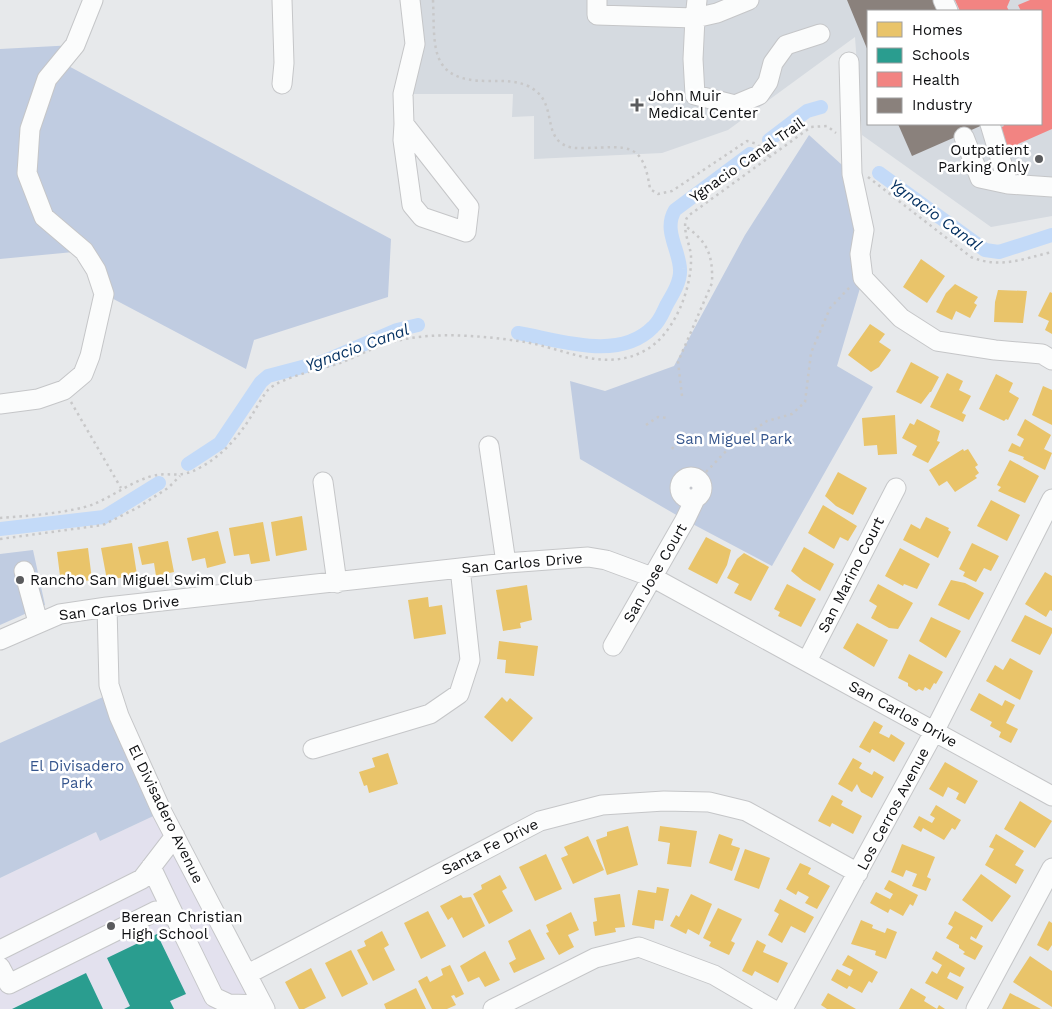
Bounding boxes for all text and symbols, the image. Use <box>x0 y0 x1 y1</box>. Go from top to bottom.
legend <box>867 10 1042 125</box>
text: Homes <box>912 21 963 39</box>
text: Schools <box>912 46 970 64</box>
text: Health <box>912 71 960 89</box>
place label: John Muir Medical Center <box>648 87 758 122</box>
text: Industry <box>912 96 973 114</box>
marker: John Muir Medical Center <box>630 98 644 112</box>
street label: Ygnacio Canal Trail <box>686 113 808 206</box>
place label: Outpatient Parking Only <box>938 141 1030 176</box>
marker: Outpatient Parking Only <box>1033 153 1045 165</box>
water label: Ygnacio Canal <box>886 175 986 254</box>
water label: Ygnacio Canal <box>303 320 412 375</box>
park label: San Miguel Park <box>676 430 793 448</box>
street label: San Marino Court <box>814 513 888 636</box>
street label: San Jose Court <box>619 520 691 626</box>
street label: San Carlos Drive <box>461 549 583 577</box>
place label: Rancho San Miguel Swim Club <box>30 571 253 589</box>
marker: Rancho San Miguel Swim Club <box>14 574 26 586</box>
street label: San Carlos Drive <box>58 592 180 624</box>
street label: San Carlos Drive <box>846 677 960 751</box>
street label: El Divisadero Avenue <box>125 742 207 886</box>
street label: Los Cerros Avenue <box>853 745 933 873</box>
park label: El Divisadero Park <box>30 757 124 792</box>
street label: Santa Fe Drive <box>439 815 541 879</box>
place label: Berean Christian High School <box>121 908 243 943</box>
marker: Berean Christian High School <box>105 920 117 932</box>

